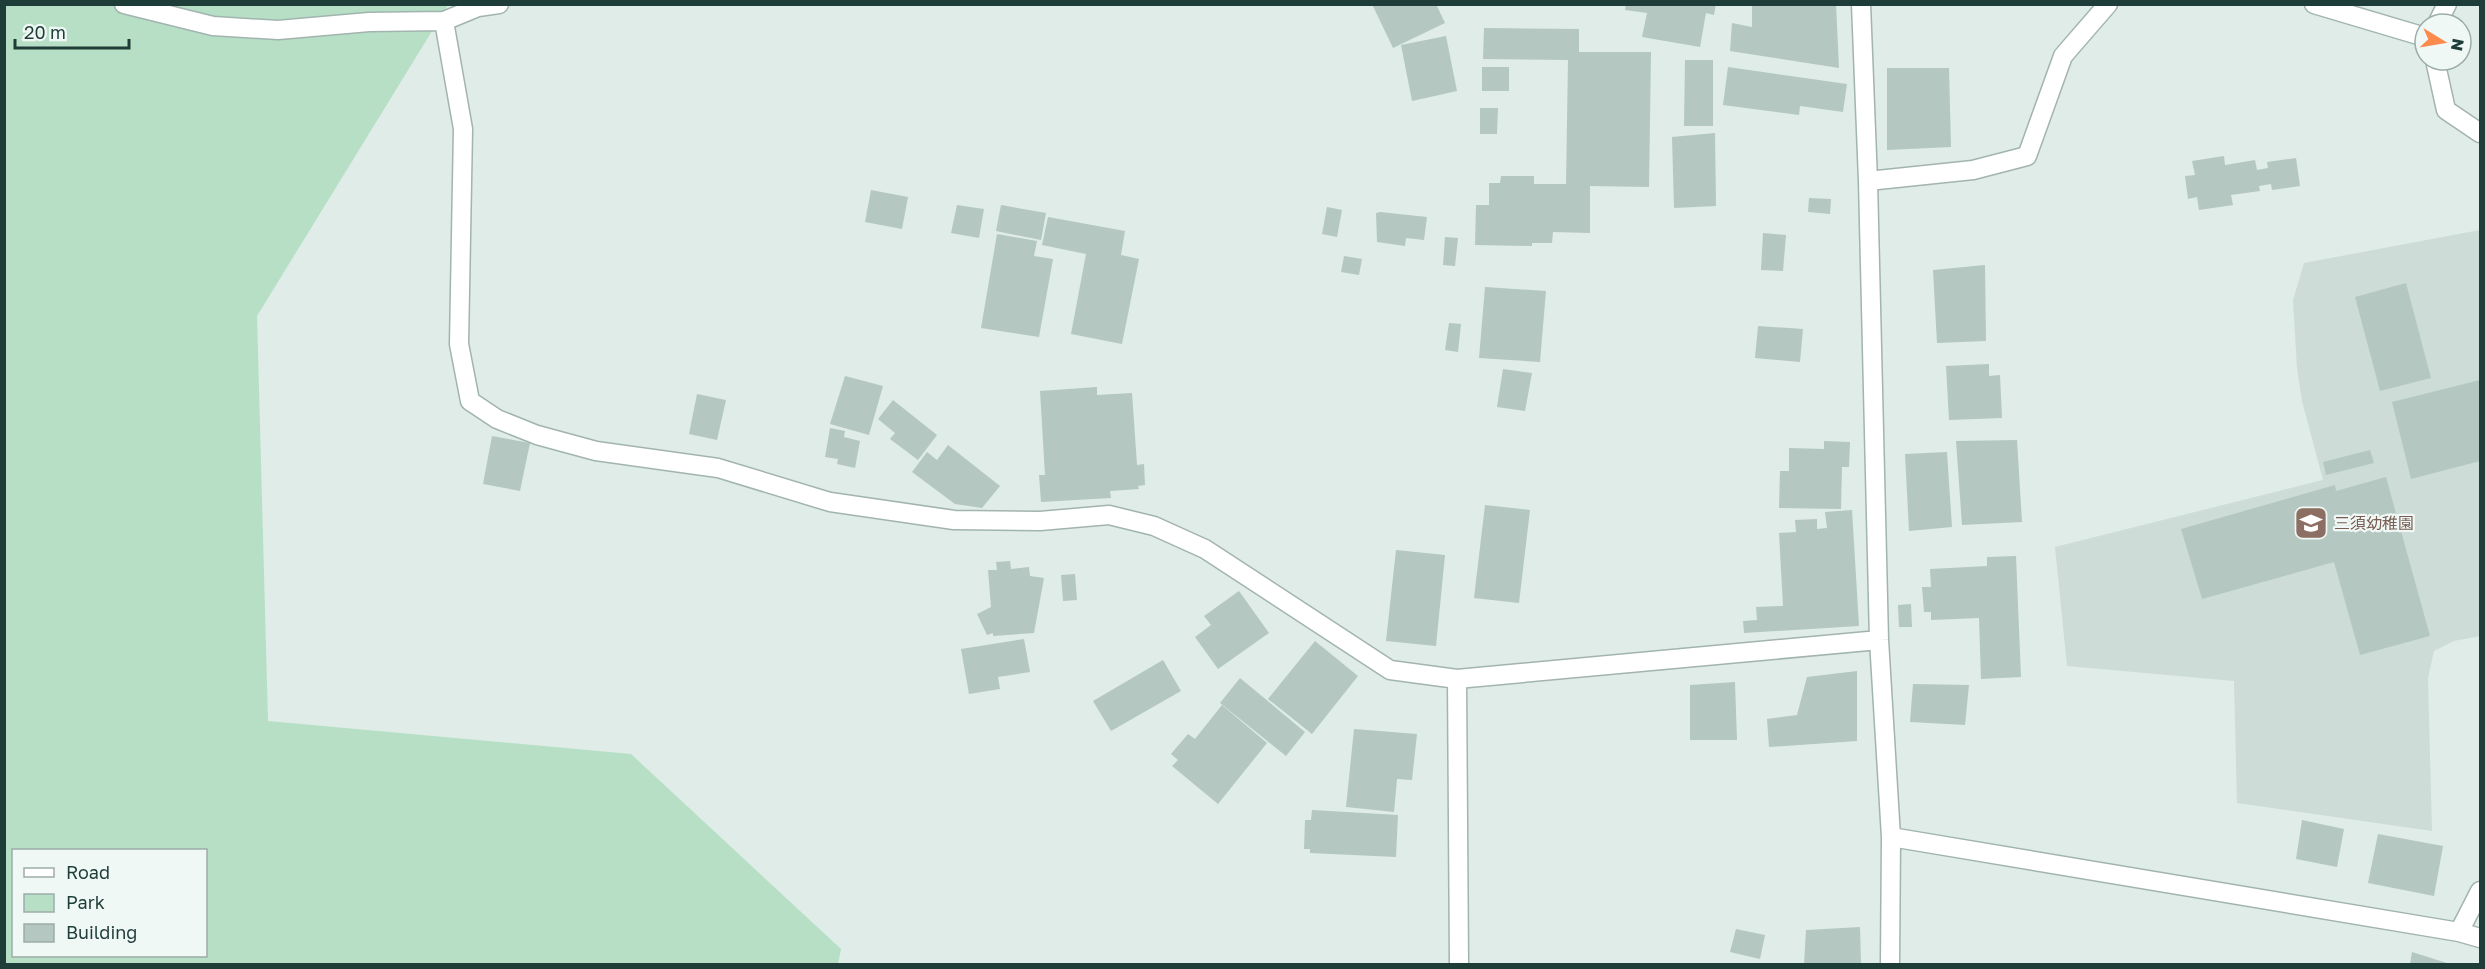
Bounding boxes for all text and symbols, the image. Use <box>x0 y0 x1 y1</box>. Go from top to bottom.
scale bar <box>15 12 129 50</box>
north arrow <box>2413 12 2473 72</box>
text: 20 m <box>24 21 66 43</box>
text: N <box>2447 37 2469 53</box>
school or university icon: 三須幼稚園 <box>2293 505 2329 541</box>
place label: 三須幼稚園 <box>2334 513 2414 533</box>
legend <box>12 849 207 957</box>
text: Road <box>66 861 110 883</box>
text: Park <box>66 891 105 913</box>
text: Building <box>66 921 137 943</box>

